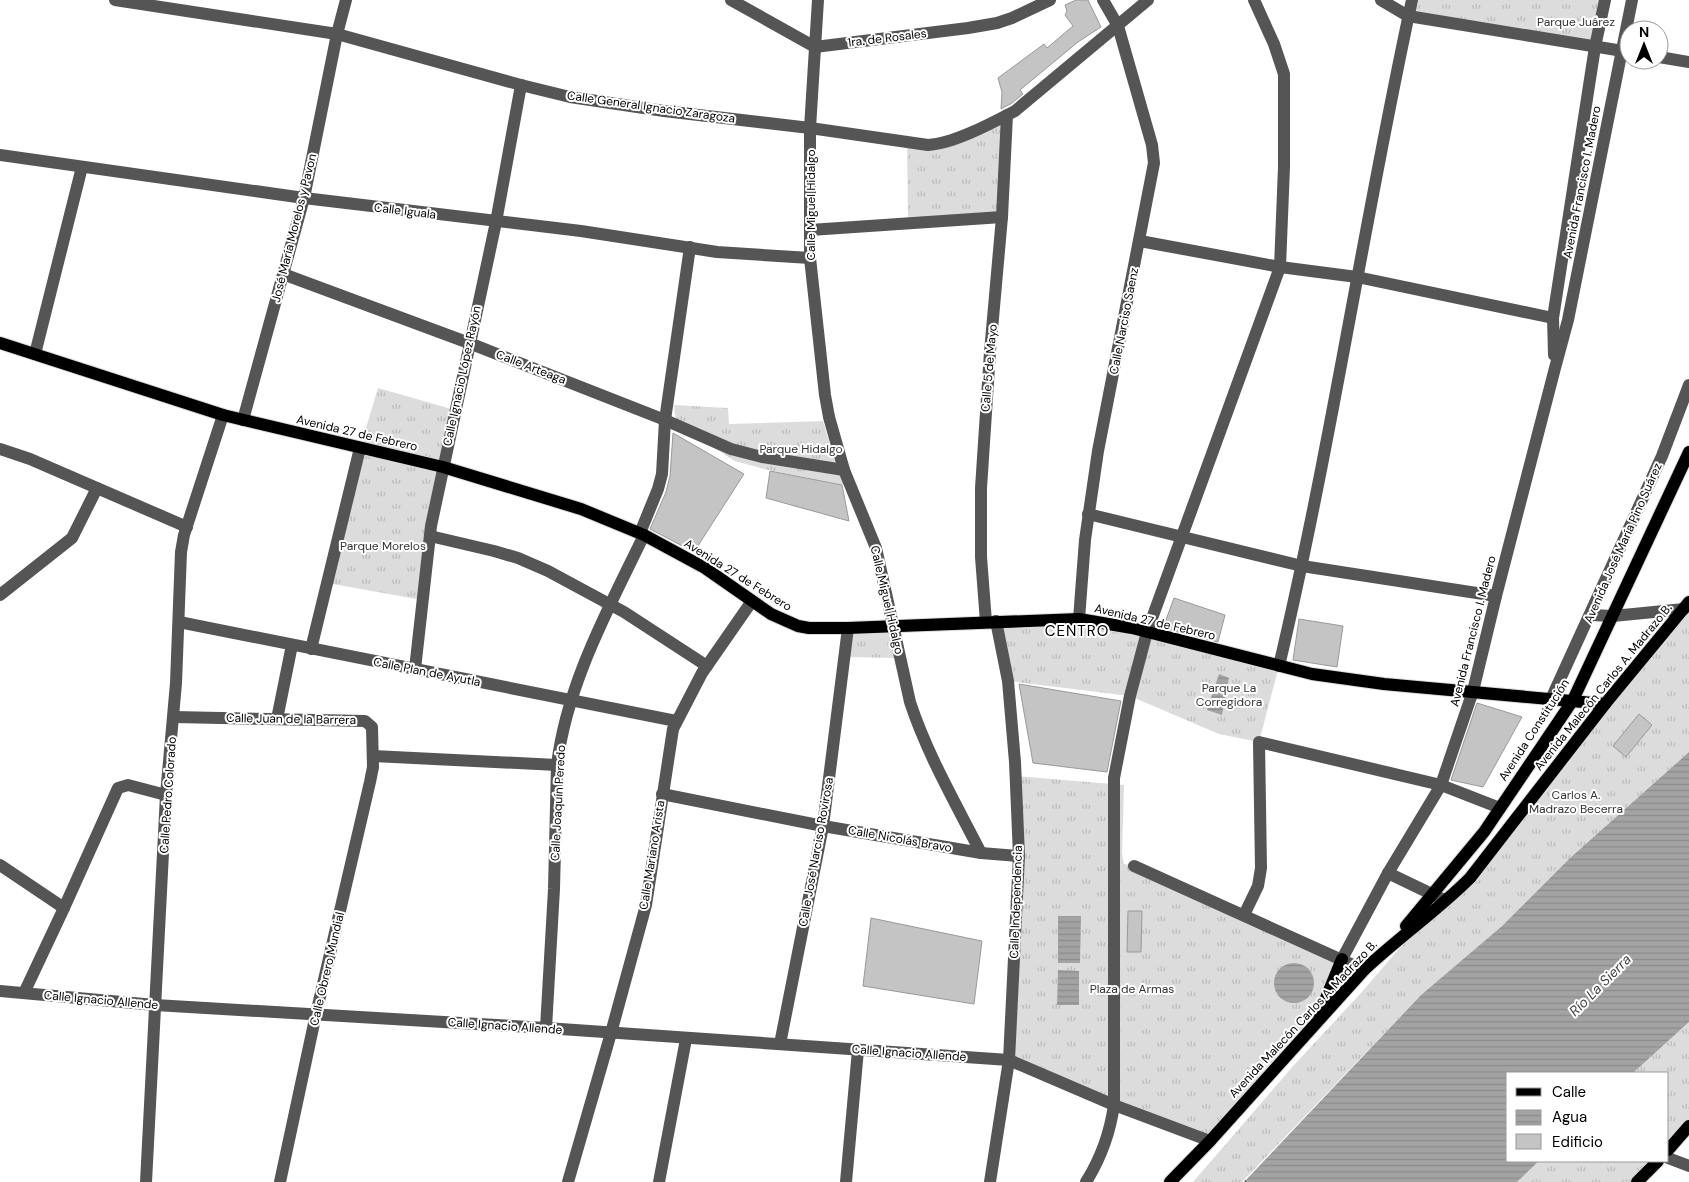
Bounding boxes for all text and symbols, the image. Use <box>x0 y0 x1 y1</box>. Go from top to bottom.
park label: Parque Juárez <box>1537 14 1615 30</box>
north arrow <box>1619 20 1669 70</box>
text: N <box>1639 23 1649 41</box>
street label: 1ra. de Rosales <box>846 25 928 51</box>
street label: Calle General Ignacio Zaragoza <box>566 87 736 127</box>
street label: Avenida Francisco I. Madero <box>1559 104 1605 260</box>
street label: Calle Miguel Hidalgo <box>803 149 819 261</box>
street label: José María Morelos y Pavon <box>268 152 320 304</box>
street label: Calle Iguala <box>373 199 437 223</box>
street label: Calle Narciso Saenz <box>1106 266 1142 376</box>
street label: Calle Ignacio López Rayón <box>439 304 485 448</box>
street label: Calle 5 de Mayo <box>977 323 1001 413</box>
street label: Calle Arteaga <box>494 346 568 388</box>
street label: Avenida 27 de Febrero <box>295 411 419 455</box>
park label: Parque Hidalgo <box>759 441 843 457</box>
street label: Avenida José María Pino Suárez <box>1580 460 1666 626</box>
street label: Avenida 27 de Febrero <box>681 535 795 615</box>
park label: Parque Morelos <box>340 538 426 554</box>
street label: Calle Miguel Hidalgo <box>867 544 907 656</box>
street label: Avenida Francisco I. Madero <box>1446 554 1500 708</box>
street label: Avenida 27 de Febrero <box>1093 600 1217 644</box>
street label: Avenida Malecón Carlos A. Madrazo B. <box>1531 600 1675 774</box>
district label: CENTRO <box>1045 621 1109 641</box>
street label: Calle Plan de Ayutla <box>372 654 482 690</box>
street label: Avenida Constitución <box>1495 676 1573 784</box>
park label: Parque La Corregidora <box>1196 680 1262 710</box>
street label: Calle Juan de la Barrera <box>226 710 356 728</box>
street label: Calle Pedro Colorado <box>156 736 180 854</box>
street label: Calle Joaquín Peredo <box>547 744 569 862</box>
street label: Calle José Narciso Rovirosa <box>795 776 837 928</box>
park label: Carlos A. Madrazo Becerra <box>1529 787 1623 817</box>
street label: Calle Mariano Arista <box>635 799 669 911</box>
street label: Calle Nicolás Bravo <box>847 822 953 856</box>
street label: Calle Independencia <box>1006 845 1026 959</box>
street label: Calle Obrero Mundial <box>306 911 348 1027</box>
street label: Avenida Malecón Carlos A. Madrazo B. <box>1226 937 1380 1101</box>
water label: Río La Sierra <box>1565 950 1635 1020</box>
park label: Plaza de Armas <box>1090 981 1174 997</box>
street label: Calle Ignacio Allende <box>43 987 159 1013</box>
street label: Calle Ignacio Allende <box>447 1014 563 1038</box>
street label: Calle Ignacio Allende <box>851 1041 967 1065</box>
legend <box>1506 1072 1669 1162</box>
text: Calle <box>1552 1082 1586 1102</box>
text: Agua <box>1552 1107 1587 1127</box>
text: Edificio <box>1552 1132 1603 1152</box>

